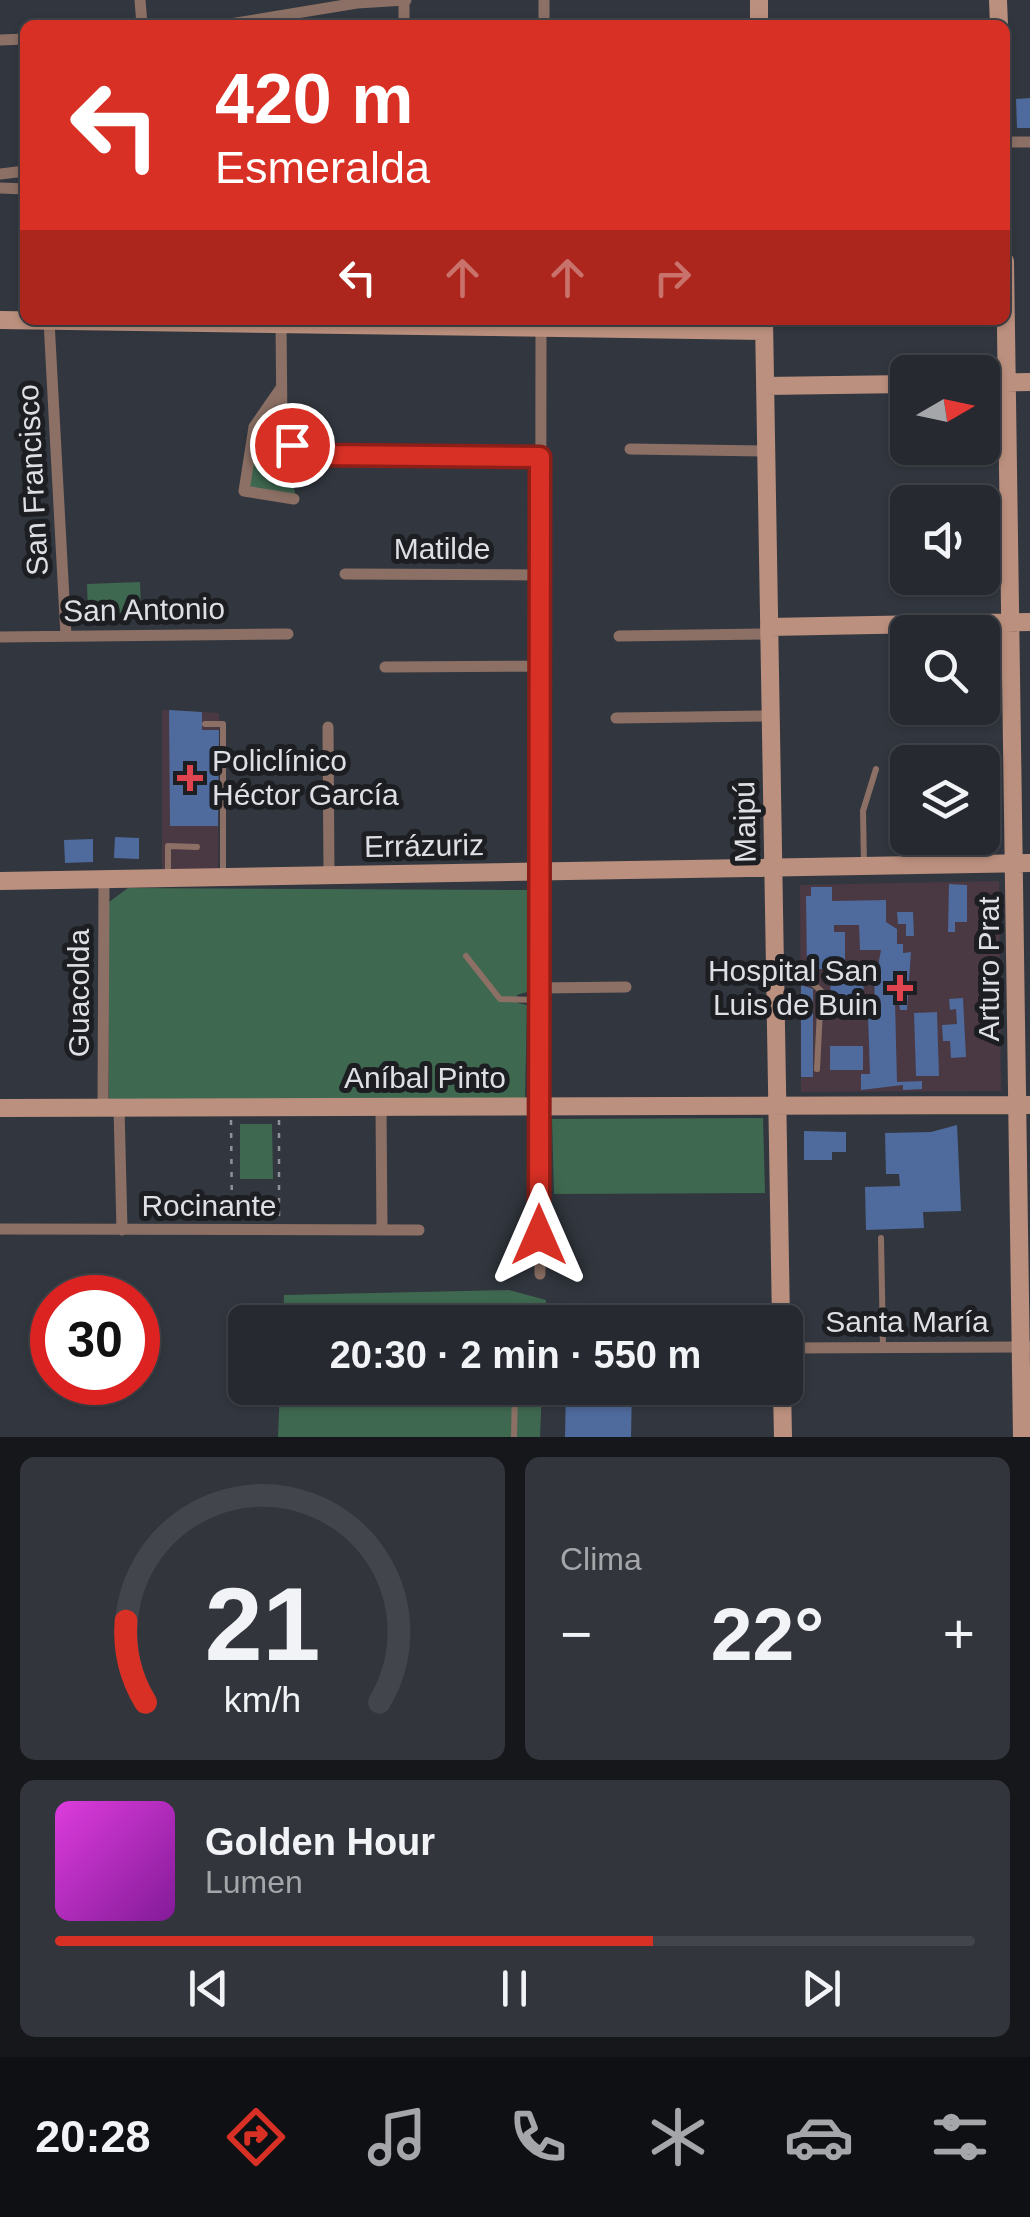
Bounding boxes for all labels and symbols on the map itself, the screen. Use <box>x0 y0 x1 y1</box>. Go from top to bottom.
north arrow <box>890 355 1000 465</box>
street label: San Francisco <box>11 383 54 577</box>
pin <box>250 403 335 488</box>
street label: Matilde <box>394 532 490 565</box>
street label: San Antonio <box>63 592 225 627</box>
place label: Policlínico Héctor García <box>212 744 399 811</box>
marker: Policlínico Héctor García <box>177 765 203 791</box>
street label: Maipú <box>727 781 762 863</box>
street label: Errázuriz <box>364 828 484 863</box>
street label: Arturo Prat <box>972 896 1005 1042</box>
street label: Guacolda <box>62 928 95 1057</box>
place label: Hospital San Luis de Buin <box>708 954 878 1021</box>
marker: Hospital San Luis de Buin <box>887 975 913 1001</box>
street label: Aníbal Pinto <box>344 1061 506 1094</box>
position arrow <box>487 1183 591 1287</box>
street label: Rocinante <box>141 1189 277 1222</box>
speed limit sign: 30 <box>30 1275 160 1405</box>
street label: Santa María <box>825 1305 989 1338</box>

